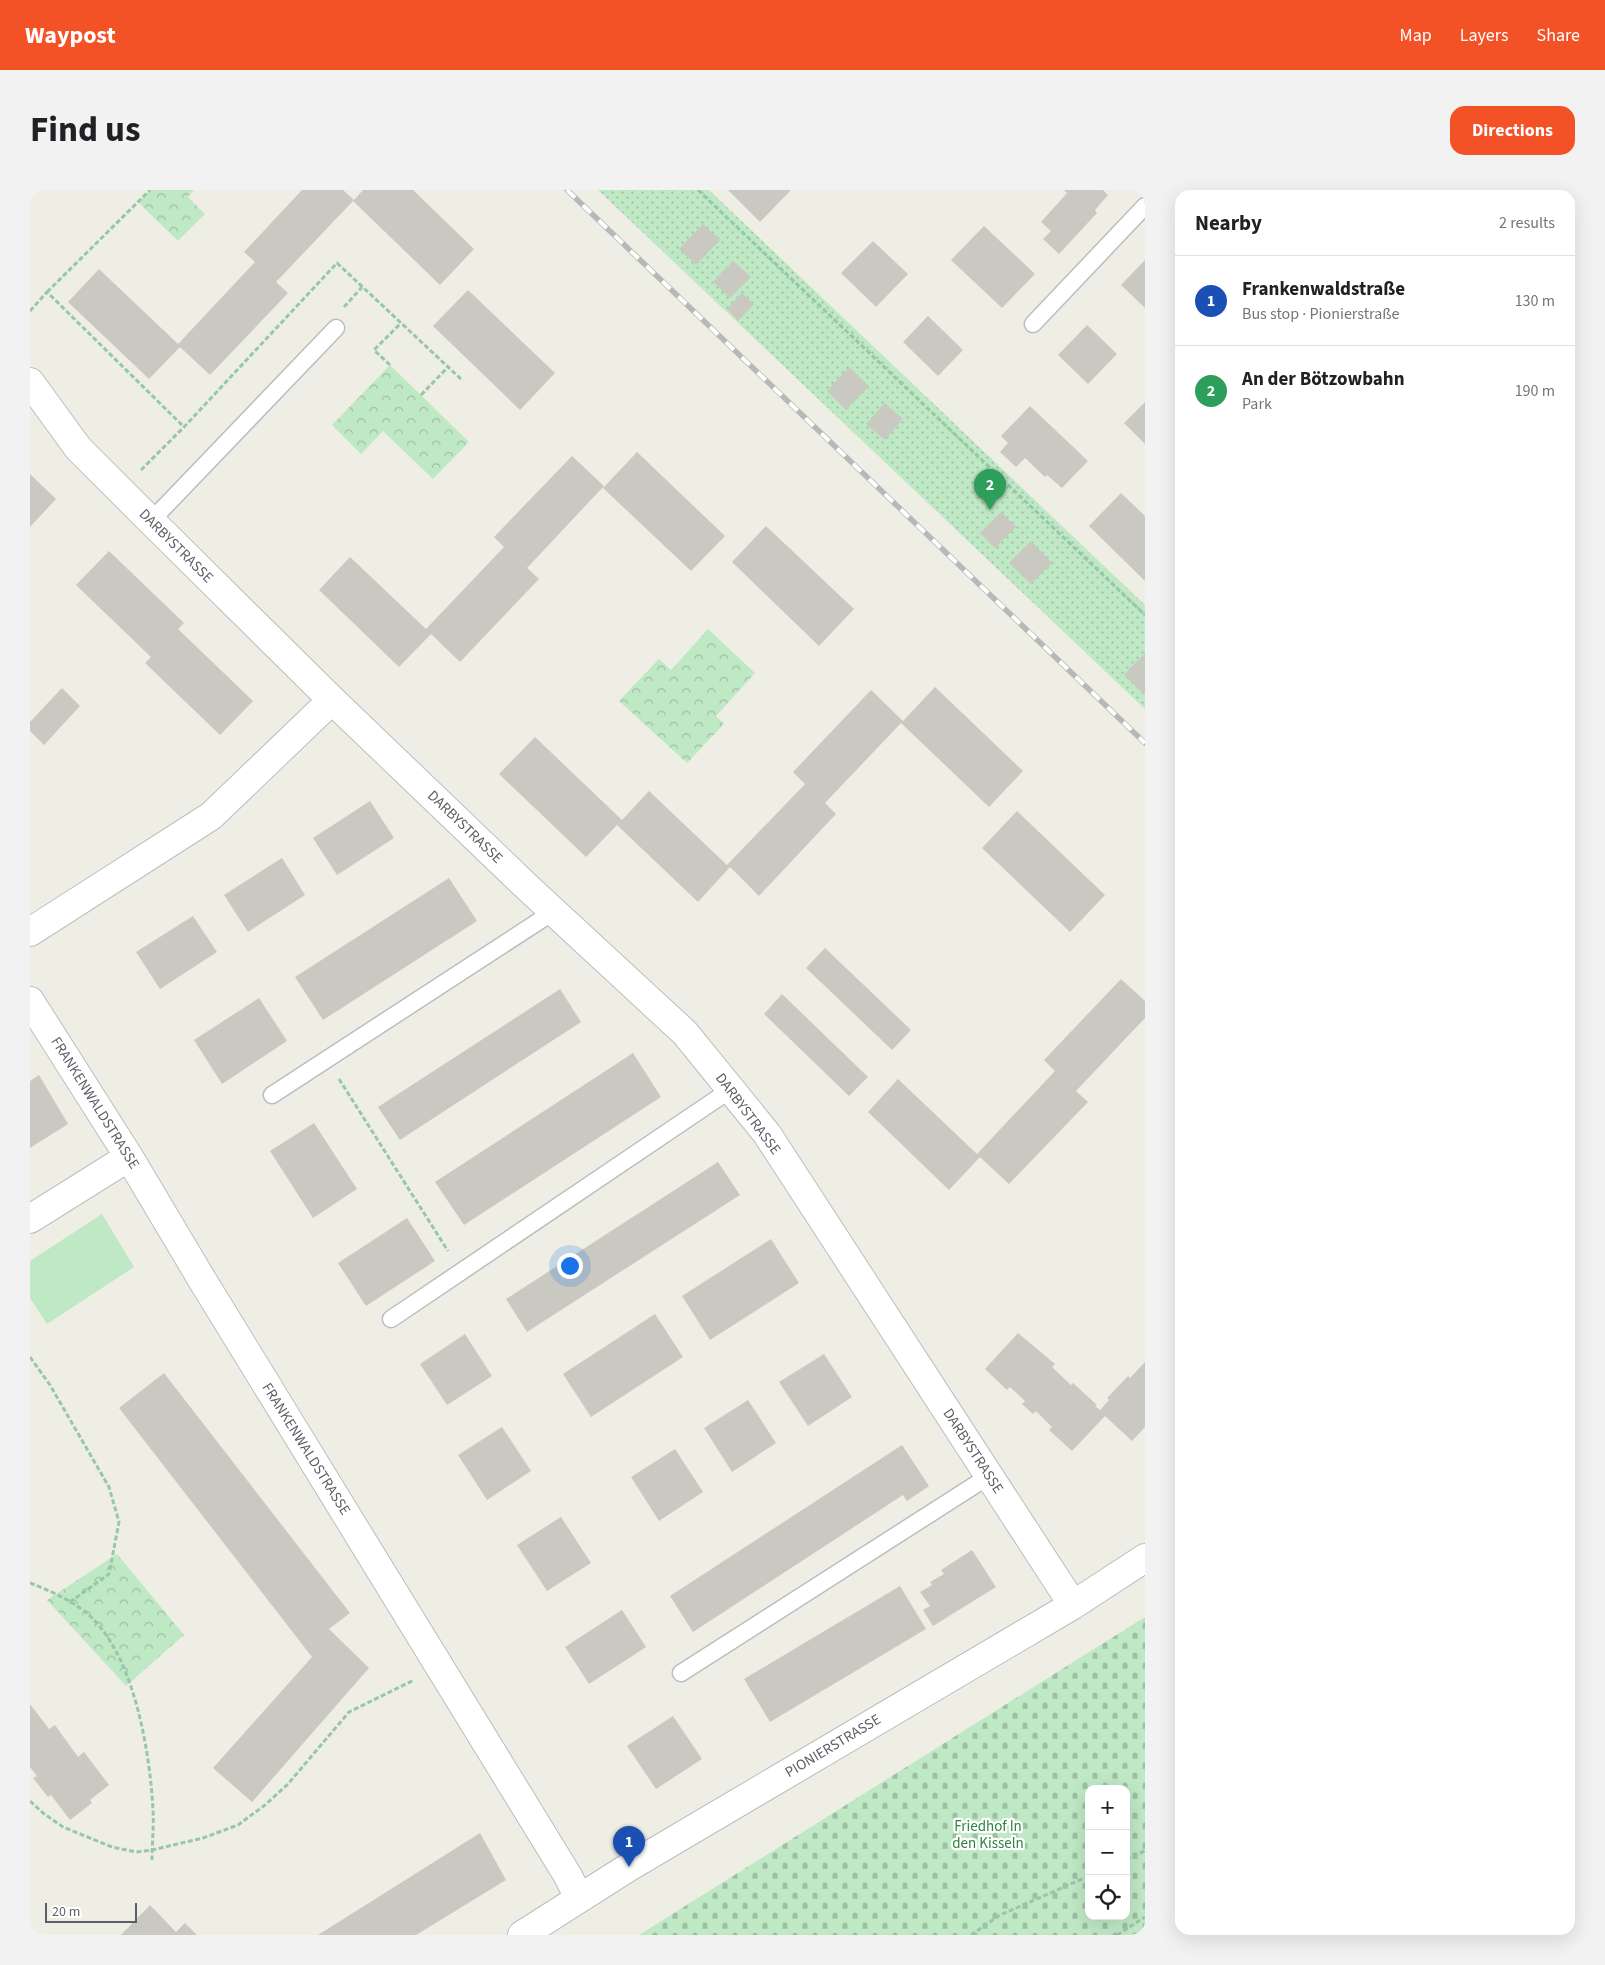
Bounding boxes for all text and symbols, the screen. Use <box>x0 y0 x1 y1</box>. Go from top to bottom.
text: Waypost <box>25 18 116 53</box>
text: Map <box>1400 23 1432 48</box>
text: Layers <box>1460 23 1509 48</box>
text: Share <box>1537 23 1580 48</box>
text: Find us <box>30 105 140 155</box>
button: Directions <box>1450 106 1575 155</box>
text: Nearby <box>1195 208 1262 238</box>
text: 2 results <box>1499 212 1555 234</box>
text: Frankenwaldstraße <box>1242 276 1405 303</box>
text: 1 <box>1207 290 1215 312</box>
text: 130 m <box>1515 290 1555 312</box>
text: Bus stop · Pionierstraße <box>1242 303 1400 325</box>
text: An der Bötzowbahn <box>1242 366 1405 393</box>
text: 2 <box>1207 380 1215 402</box>
text: 190 m <box>1515 380 1555 402</box>
text: Park <box>1242 393 1272 415</box>
pin: 2 <box>974 469 1006 510</box>
street label: DARBYSTRASSE <box>134 504 218 588</box>
street label: DARBYSTRASSE <box>423 786 507 868</box>
street label: FRANKENWALDSTRASSE <box>46 1033 144 1173</box>
street label: DARBYSTRASSE <box>710 1069 786 1159</box>
your location <box>557 1253 583 1279</box>
street label: FRANKENWALDSTRASSE <box>257 1379 355 1519</box>
street label: DARBYSTRASSE <box>938 1404 1008 1498</box>
street label: PIONIERSTRASSE <box>781 1709 885 1783</box>
map controls <box>1085 1785 1130 1920</box>
button: + <box>1085 1785 1130 1830</box>
park label: Friedhof In den Kisseln <box>952 1816 1024 1854</box>
pin: 1 <box>613 1826 645 1867</box>
button: − <box>1085 1830 1130 1875</box>
button: locate <box>1085 1875 1130 1920</box>
scale bar <box>45 1900 138 1923</box>
text: 20 m <box>52 1902 80 1922</box>

